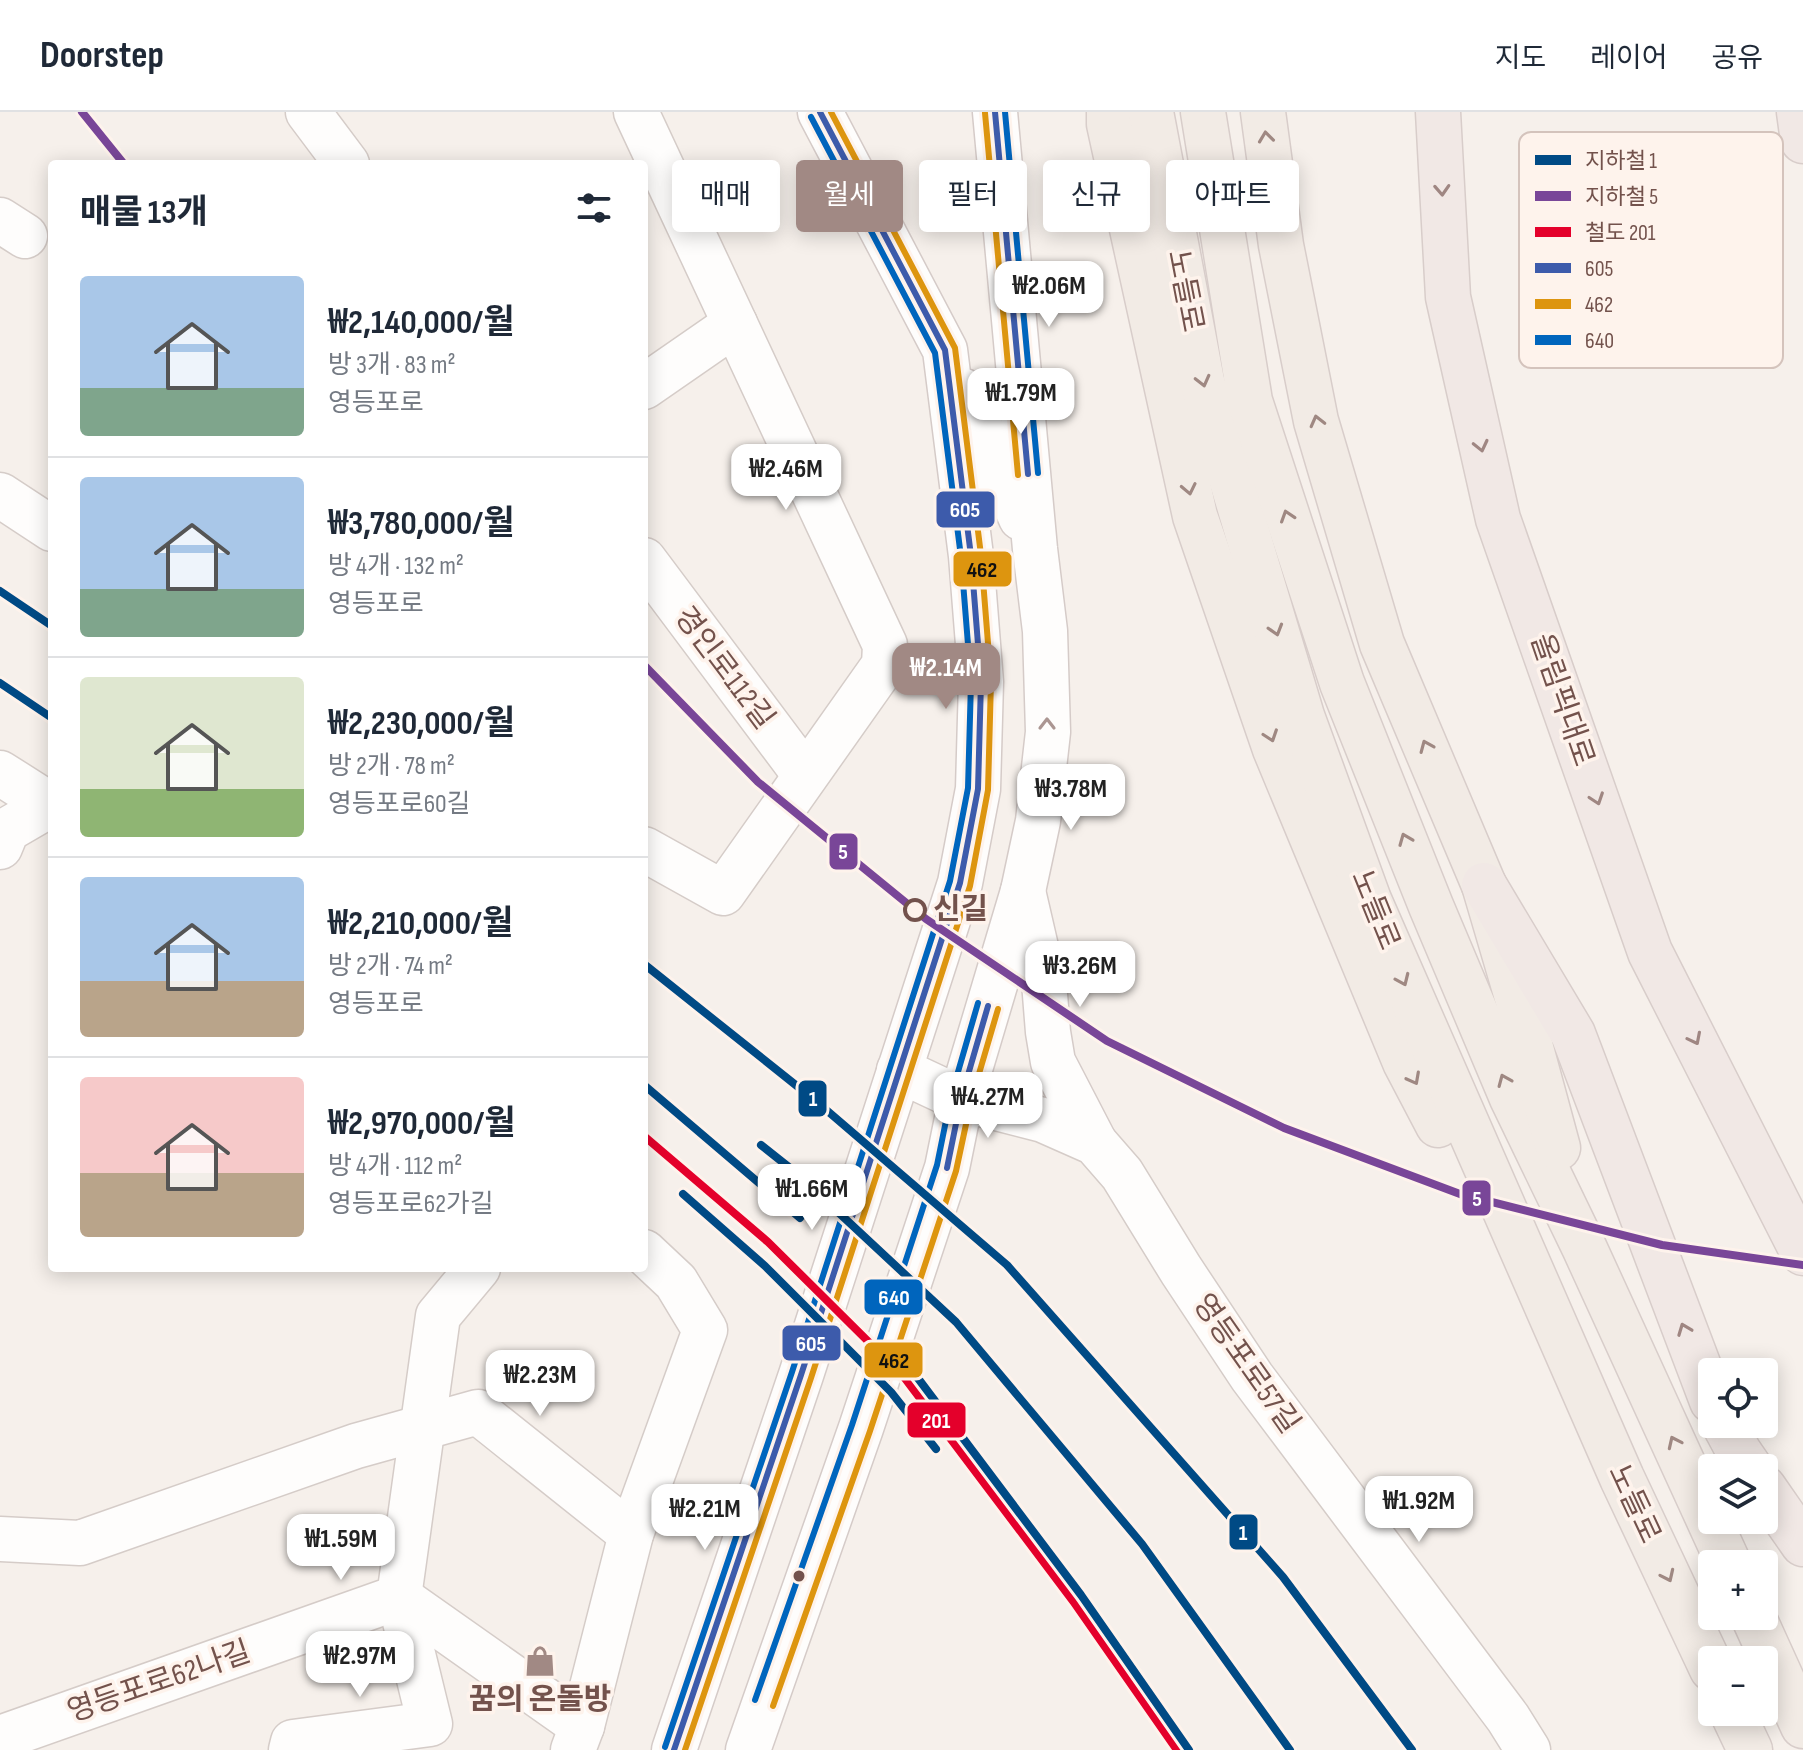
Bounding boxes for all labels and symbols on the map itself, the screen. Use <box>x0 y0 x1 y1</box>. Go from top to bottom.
one-way arrow <box>1258 130 1275 143</box>
legend <box>1519 132 1783 368</box>
text: 지하철 1 <box>1585 148 1657 175</box>
one-way arrow <box>1433 184 1450 197</box>
text: 지하철 5 <box>1585 184 1658 211</box>
text: 철도 201 <box>1585 220 1656 247</box>
street label: 노들로 <box>1159 247 1211 335</box>
text: 605 <box>1585 256 1613 283</box>
pin: ₩2.06M <box>984 261 1114 329</box>
text: 462 <box>1585 292 1613 319</box>
text: 640 <box>1585 328 1614 355</box>
pin: ₩1.79M <box>956 368 1086 436</box>
one-way arrow <box>1194 373 1211 387</box>
one-way arrow <box>1309 414 1326 428</box>
one-way arrow <box>1472 439 1489 452</box>
pin: ₩2.46M <box>721 444 851 512</box>
one-way arrow <box>1180 482 1197 496</box>
line badge: 605 <box>935 490 996 529</box>
text: 605 <box>950 497 980 524</box>
one-way arrow <box>1281 510 1297 524</box>
line badge: 462 <box>952 550 1013 588</box>
text: 462 <box>967 557 997 584</box>
street label: 경인로112길 <box>666 600 782 736</box>
one-way arrow <box>1267 623 1283 637</box>
street label: 올림픽대로 <box>1523 629 1601 771</box>
pin: ₩2.14M <box>881 643 1011 711</box>
one-way arrow <box>1038 717 1056 730</box>
one-way arrow <box>1261 728 1277 742</box>
one-way arrow <box>1419 740 1435 754</box>
pin: ₩3.78M <box>1006 764 1136 832</box>
one-way arrow <box>1587 791 1603 805</box>
line badge: 5 <box>828 832 859 871</box>
one-way arrow <box>1398 833 1415 847</box>
text: 5 <box>838 839 848 866</box>
street label: 노들로 <box>1343 865 1407 955</box>
place label: 신길 <box>933 892 988 928</box>
marker: 신길 <box>904 899 926 921</box>
pin: ₩3.26M <box>1015 941 1145 1009</box>
one-way arrow <box>1394 971 1410 986</box>
one-way arrow <box>1685 1031 1700 1046</box>
one-way arrow <box>1404 1071 1419 1086</box>
pin: ₩4.27M <box>923 1072 1053 1140</box>
one-way arrow <box>1498 1074 1514 1088</box>
line badge: 1 <box>797 1079 828 1118</box>
text: 1 <box>809 1086 818 1113</box>
pin: ₩1.66M <box>747 1164 877 1232</box>
line badge: 5 <box>1461 1179 1492 1217</box>
text: 5 <box>1472 1186 1482 1213</box>
line badge: 640 <box>863 1278 924 1316</box>
text: 640 <box>878 1285 910 1312</box>
street label: 영등포로57길 <box>1185 1287 1307 1441</box>
one-way arrow <box>1677 1323 1694 1337</box>
line badge: 605 <box>781 1324 842 1362</box>
text: 605 <box>796 1331 826 1358</box>
line badge: 462 <box>863 1341 924 1379</box>
text: 462 <box>879 1348 909 1375</box>
pin: ₩2.23M <box>475 1350 605 1418</box>
line badge: 201 <box>906 1401 967 1439</box>
text: 201 <box>922 1408 951 1435</box>
one-way arrow <box>1667 1436 1683 1450</box>
street label: 노들로 <box>1600 1459 1668 1549</box>
pin: ₩1.92M <box>1354 1476 1484 1544</box>
pin: ₩2.21M <box>640 1484 770 1552</box>
line badge: 1 <box>1228 1513 1259 1551</box>
pin: ₩1.59M <box>276 1514 406 1582</box>
text: 1 <box>1239 1520 1248 1547</box>
one-way arrow <box>1658 1567 1674 1582</box>
unlabelled marker <box>791 1568 807 1584</box>
pin: ₩2.97M <box>295 1631 425 1699</box>
street label: 영등포로62나길 <box>63 1634 255 1730</box>
shop icon: 꿈의 온돌방 <box>523 1644 557 1678</box>
place label: 꿈의 온돌방 <box>469 1682 611 1718</box>

